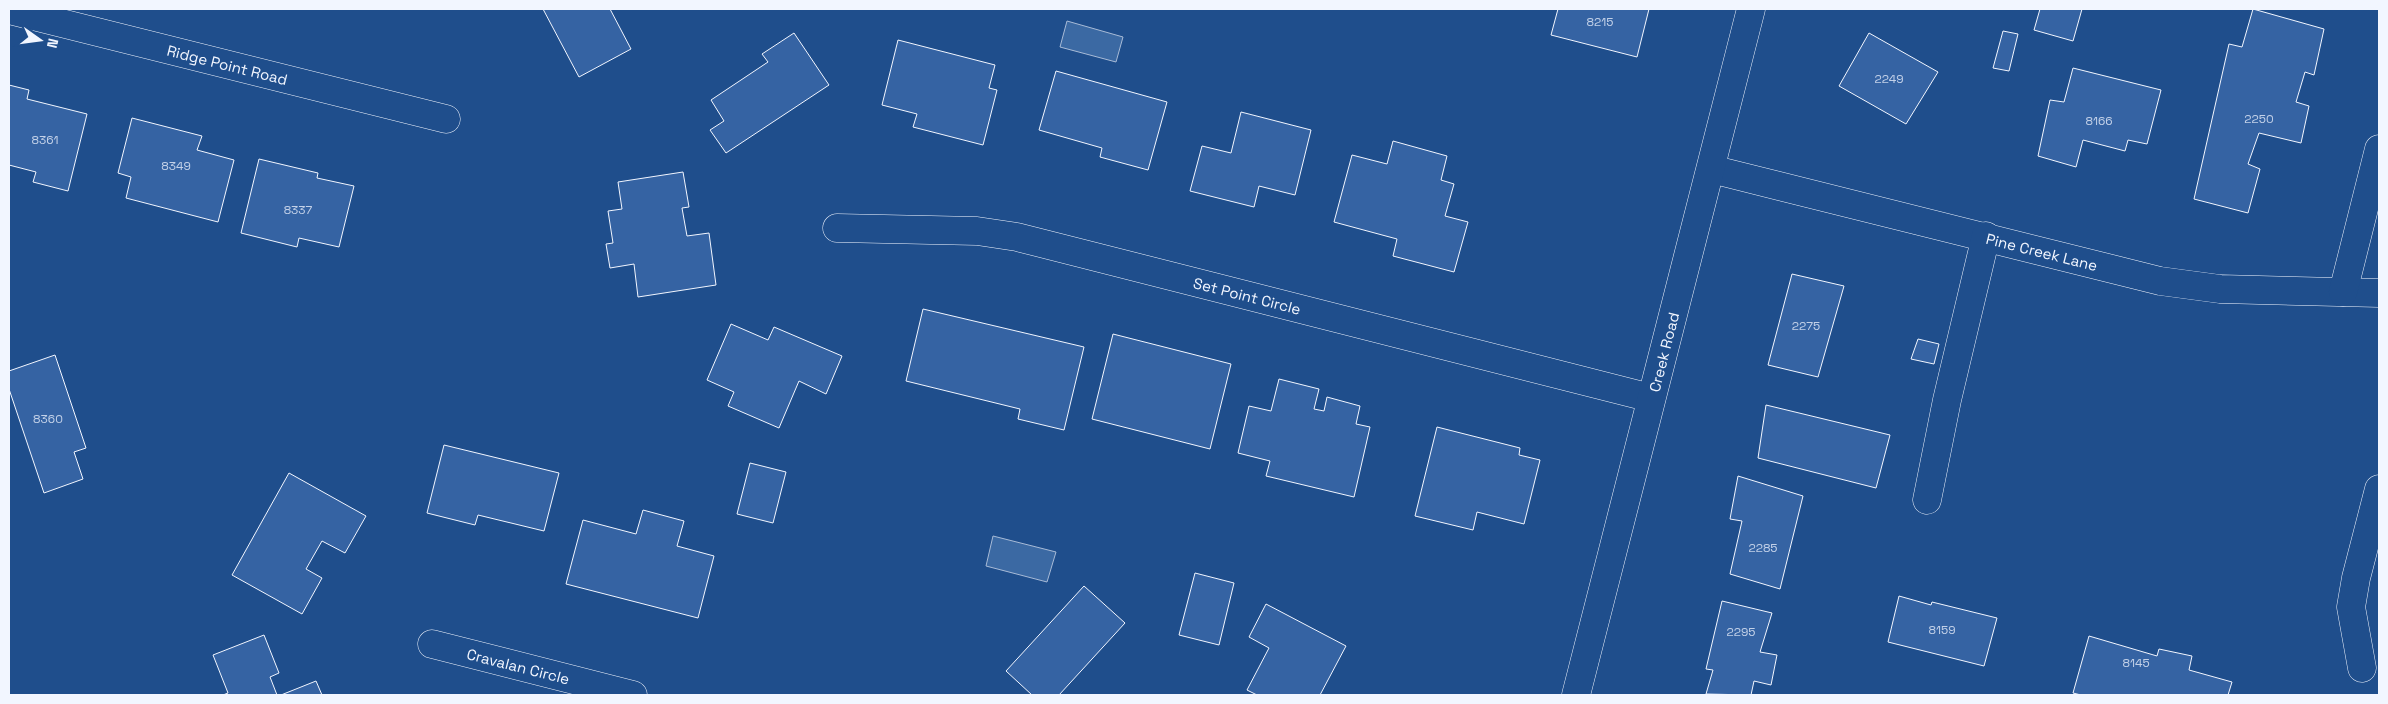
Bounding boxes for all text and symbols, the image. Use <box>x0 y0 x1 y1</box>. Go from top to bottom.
house number: 8215 <box>1587 14 1613 30</box>
north arrow <box>15 15 65 65</box>
text: N <box>43 36 62 50</box>
street label: Ridge Point Road <box>165 40 290 89</box>
house number: 2249 <box>1875 71 1903 87</box>
house number: 2250 <box>2244 111 2274 127</box>
house number: 8166 <box>2085 113 2113 129</box>
house number: 8361 <box>31 132 59 148</box>
house number: 8349 <box>161 158 191 174</box>
house number: 8337 <box>284 202 313 218</box>
street label: Pine Creek Lane <box>1984 228 2100 275</box>
street label: Set Point Circle <box>1191 273 1303 318</box>
street label: Creek Road <box>1644 310 1683 394</box>
house number: 2275 <box>1792 318 1820 334</box>
house number: 8360 <box>33 411 63 427</box>
house number: 2285 <box>1748 540 1778 556</box>
house number: 8159 <box>1928 622 1956 638</box>
house number: 2295 <box>1727 624 1755 640</box>
street label: Cravalan Circle <box>465 644 572 688</box>
house number: 8145 <box>2122 655 2150 671</box>

